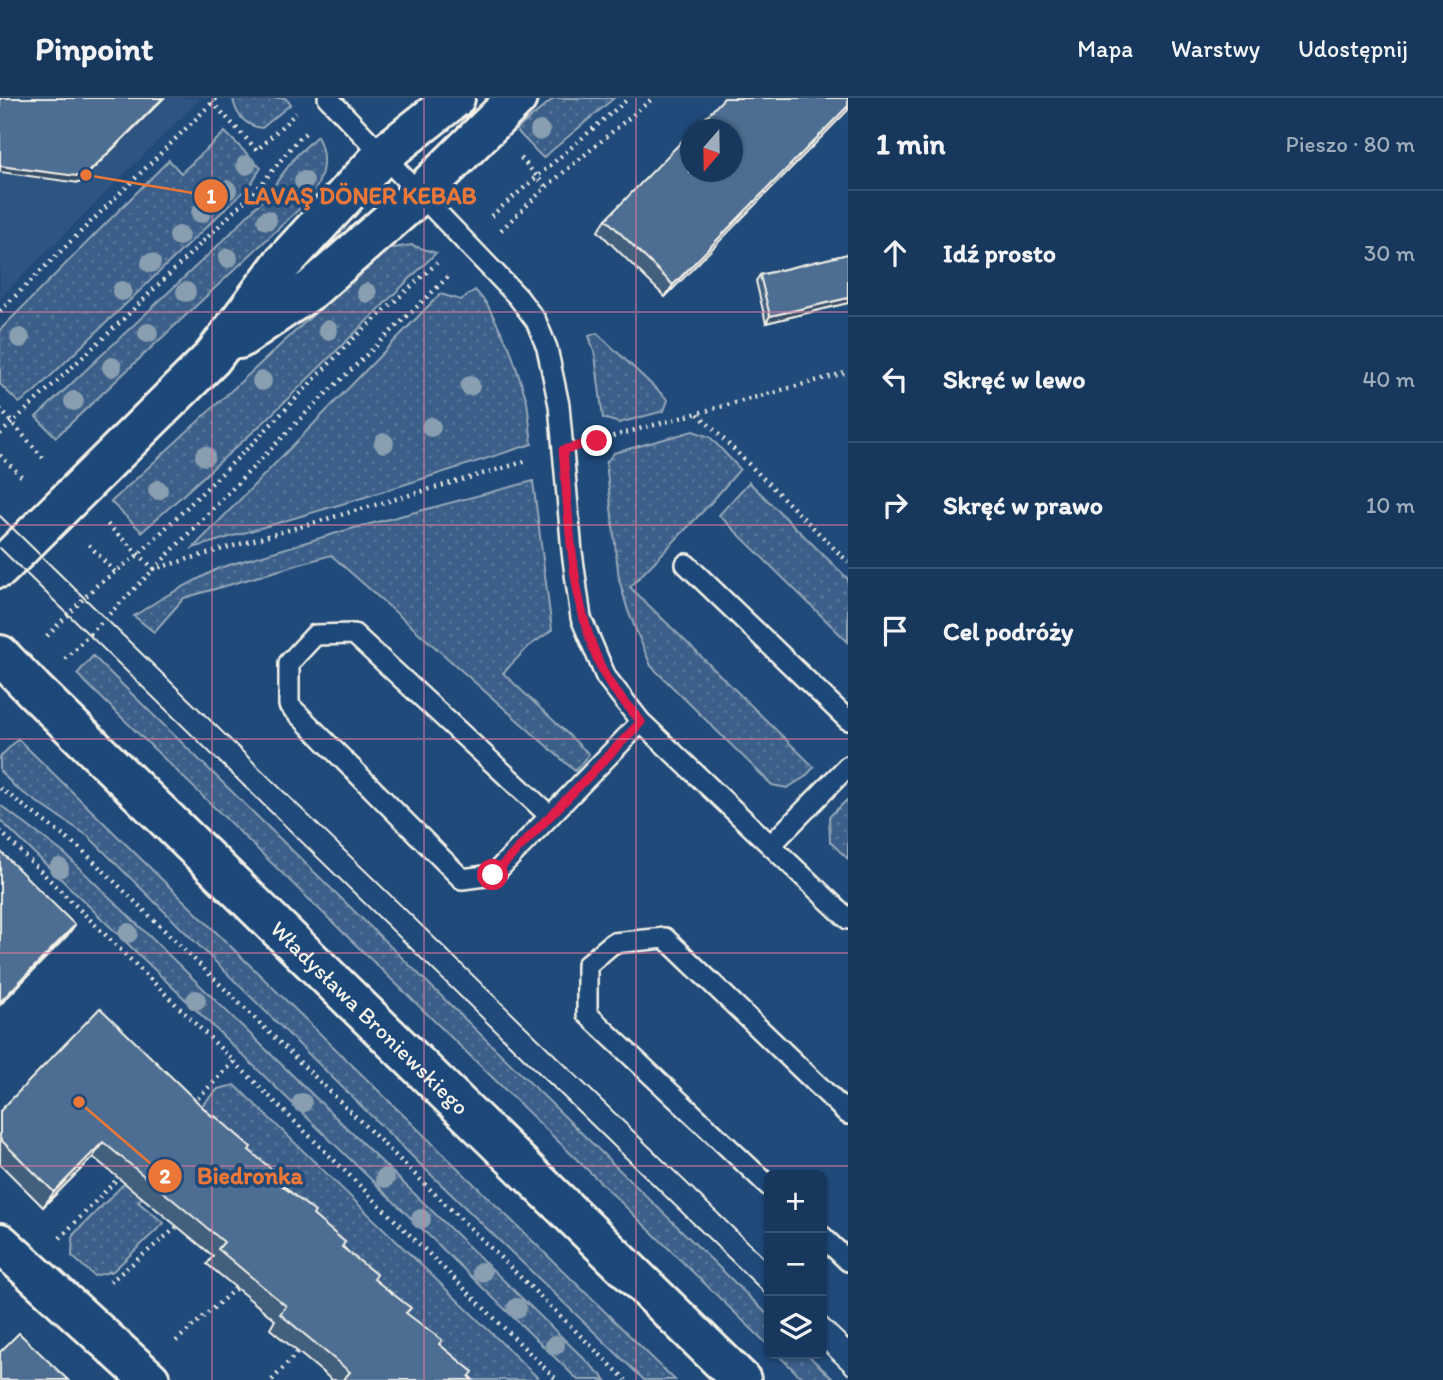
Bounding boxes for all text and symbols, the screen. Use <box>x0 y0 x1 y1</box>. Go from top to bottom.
text: Pinpoint <box>35 29 153 68</box>
text: Mapa <box>1077 34 1133 63</box>
text: Warstwy <box>1171 34 1260 63</box>
text: Udostępnij <box>1298 34 1408 63</box>
north arrow <box>680 119 743 182</box>
text: 1 min <box>876 125 946 162</box>
text: Pieszo · 80 m <box>1286 130 1415 158</box>
callout: LAVAŞ DÖNER KEBAB <box>194 173 491 218</box>
text: LAVAŞ DÖNER KEBAB <box>243 181 477 211</box>
text: 1 <box>206 183 216 208</box>
icon: ahead <box>876 234 914 272</box>
text: Idź prosto <box>943 237 1056 269</box>
text: 30 m <box>1364 239 1415 267</box>
icon: left <box>876 360 914 398</box>
text: Skręć w lewo <box>943 363 1086 395</box>
text: 40 m <box>1362 365 1415 393</box>
route end <box>581 425 612 456</box>
icon: right <box>876 486 914 524</box>
text: Skręć w prawo <box>943 489 1103 521</box>
text: 10 m <box>1366 491 1415 519</box>
icon: arrive <box>876 612 914 650</box>
text: Cel podróży <box>943 615 1073 647</box>
route start <box>477 859 508 890</box>
street label: Władysława Broniewskiego <box>265 915 475 1121</box>
callout: Biedronka <box>148 1153 317 1198</box>
text: Biedronka <box>197 1161 304 1190</box>
text: 2 <box>159 1163 171 1188</box>
map controls <box>764 1170 827 1359</box>
button: + <box>764 1170 827 1233</box>
button: − <box>764 1233 827 1296</box>
button: layers <box>764 1296 827 1359</box>

